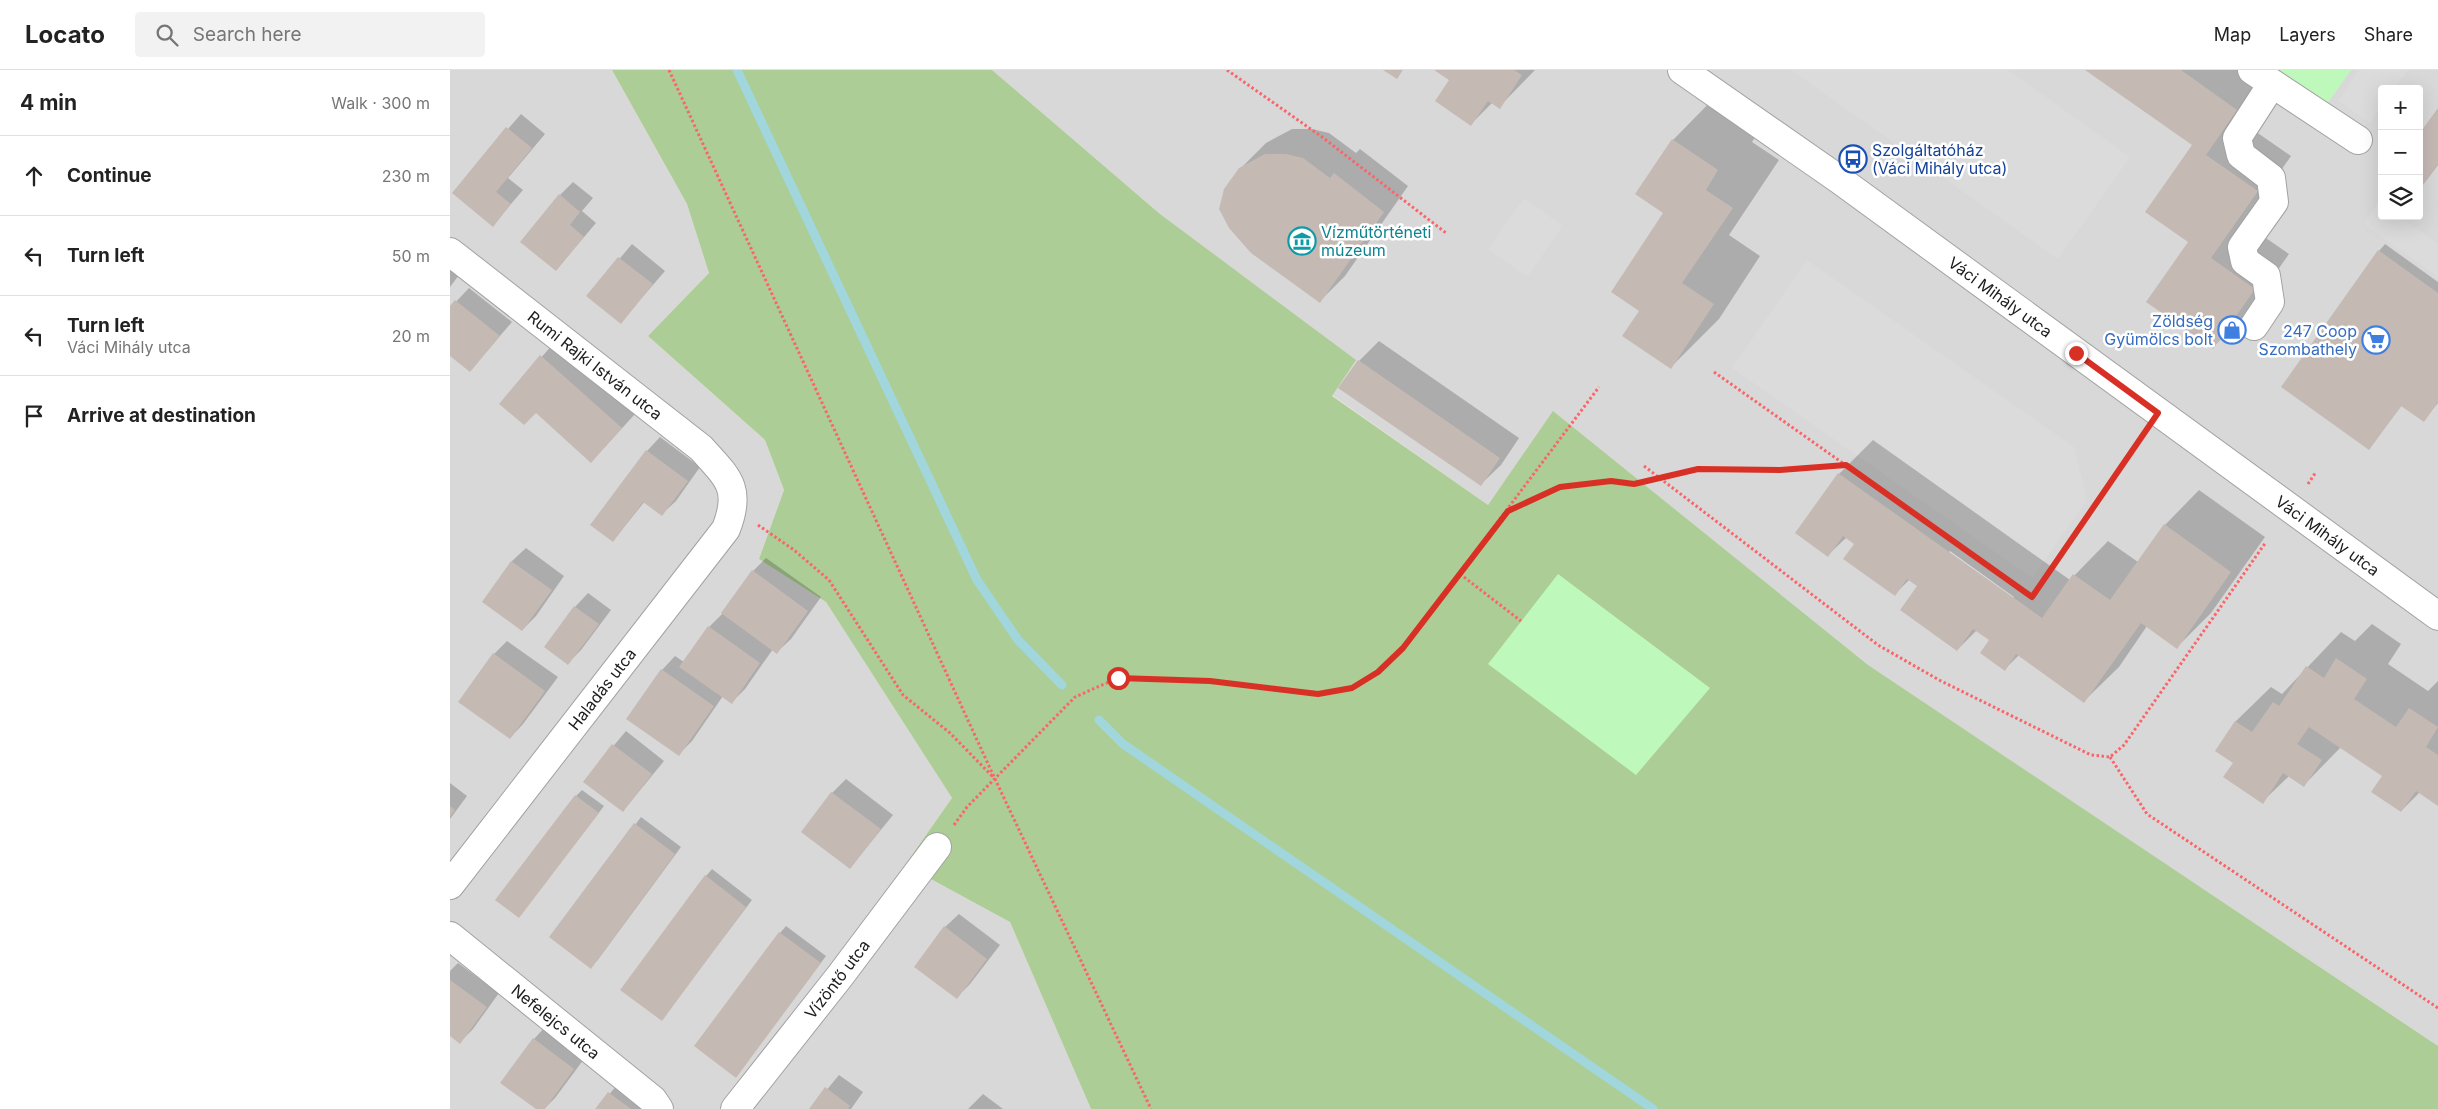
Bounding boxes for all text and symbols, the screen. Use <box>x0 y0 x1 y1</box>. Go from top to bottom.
search box <box>135 12 485 57</box>
text: Locato <box>25 20 105 49</box>
icon: search <box>153 21 181 49</box>
text: Search here <box>193 23 301 46</box>
text: Map <box>2214 24 2251 45</box>
text: Layers <box>2279 24 2336 45</box>
text: Share <box>2364 24 2413 45</box>
map controls <box>2378 85 2423 220</box>
button: + <box>2378 85 2423 130</box>
text: 4 min <box>20 90 77 115</box>
text: Walk · 300 m <box>331 93 430 113</box>
button: − <box>2378 130 2423 175</box>
place label: Szolgáltatóház (Váci Mihály utca) <box>1872 140 2007 178</box>
bus stop icon: Szolgáltatóház (Váci Mihály utca) <box>1838 144 1868 174</box>
icon: ahead <box>20 162 48 190</box>
text: Continue <box>67 164 152 187</box>
text: 230 m <box>382 166 430 186</box>
button: layers <box>2378 175 2423 220</box>
place label: Vízműtörténeti múzeum <box>1321 222 1431 260</box>
museum icon: Vízműtörténeti múzeum <box>1287 226 1317 256</box>
icon: left <box>20 242 48 270</box>
text: Turn left <box>67 244 145 267</box>
text: 50 m <box>392 246 430 266</box>
street label: Váci Mihály utca <box>1944 252 2056 341</box>
street label: Rumi Rajki István utca <box>524 306 666 424</box>
place label: Zöldség Gyümölcs bolt <box>2104 311 2213 349</box>
text: Turn left <box>67 314 145 337</box>
shop icon: Zöldség Gyümölcs bolt <box>2217 315 2247 345</box>
place label: 247 Coop Szombathely <box>2259 321 2357 359</box>
icon: left <box>20 322 48 350</box>
supermarket icon: 247 Coop Szombathely <box>2361 325 2391 355</box>
text: 20 m <box>392 326 430 346</box>
text: Váci Mihály utca <box>67 337 191 357</box>
route end <box>2065 342 2088 365</box>
icon: arrive <box>20 402 48 430</box>
text: Arrive at destination <box>67 404 256 427</box>
street label: Váci Mihály utca <box>2272 491 2384 580</box>
street label: Haladás utca <box>564 644 640 734</box>
route start <box>1107 667 1130 690</box>
street label: Vízöntő utca <box>800 936 874 1023</box>
street label: Nefelejcs utca <box>507 980 604 1063</box>

